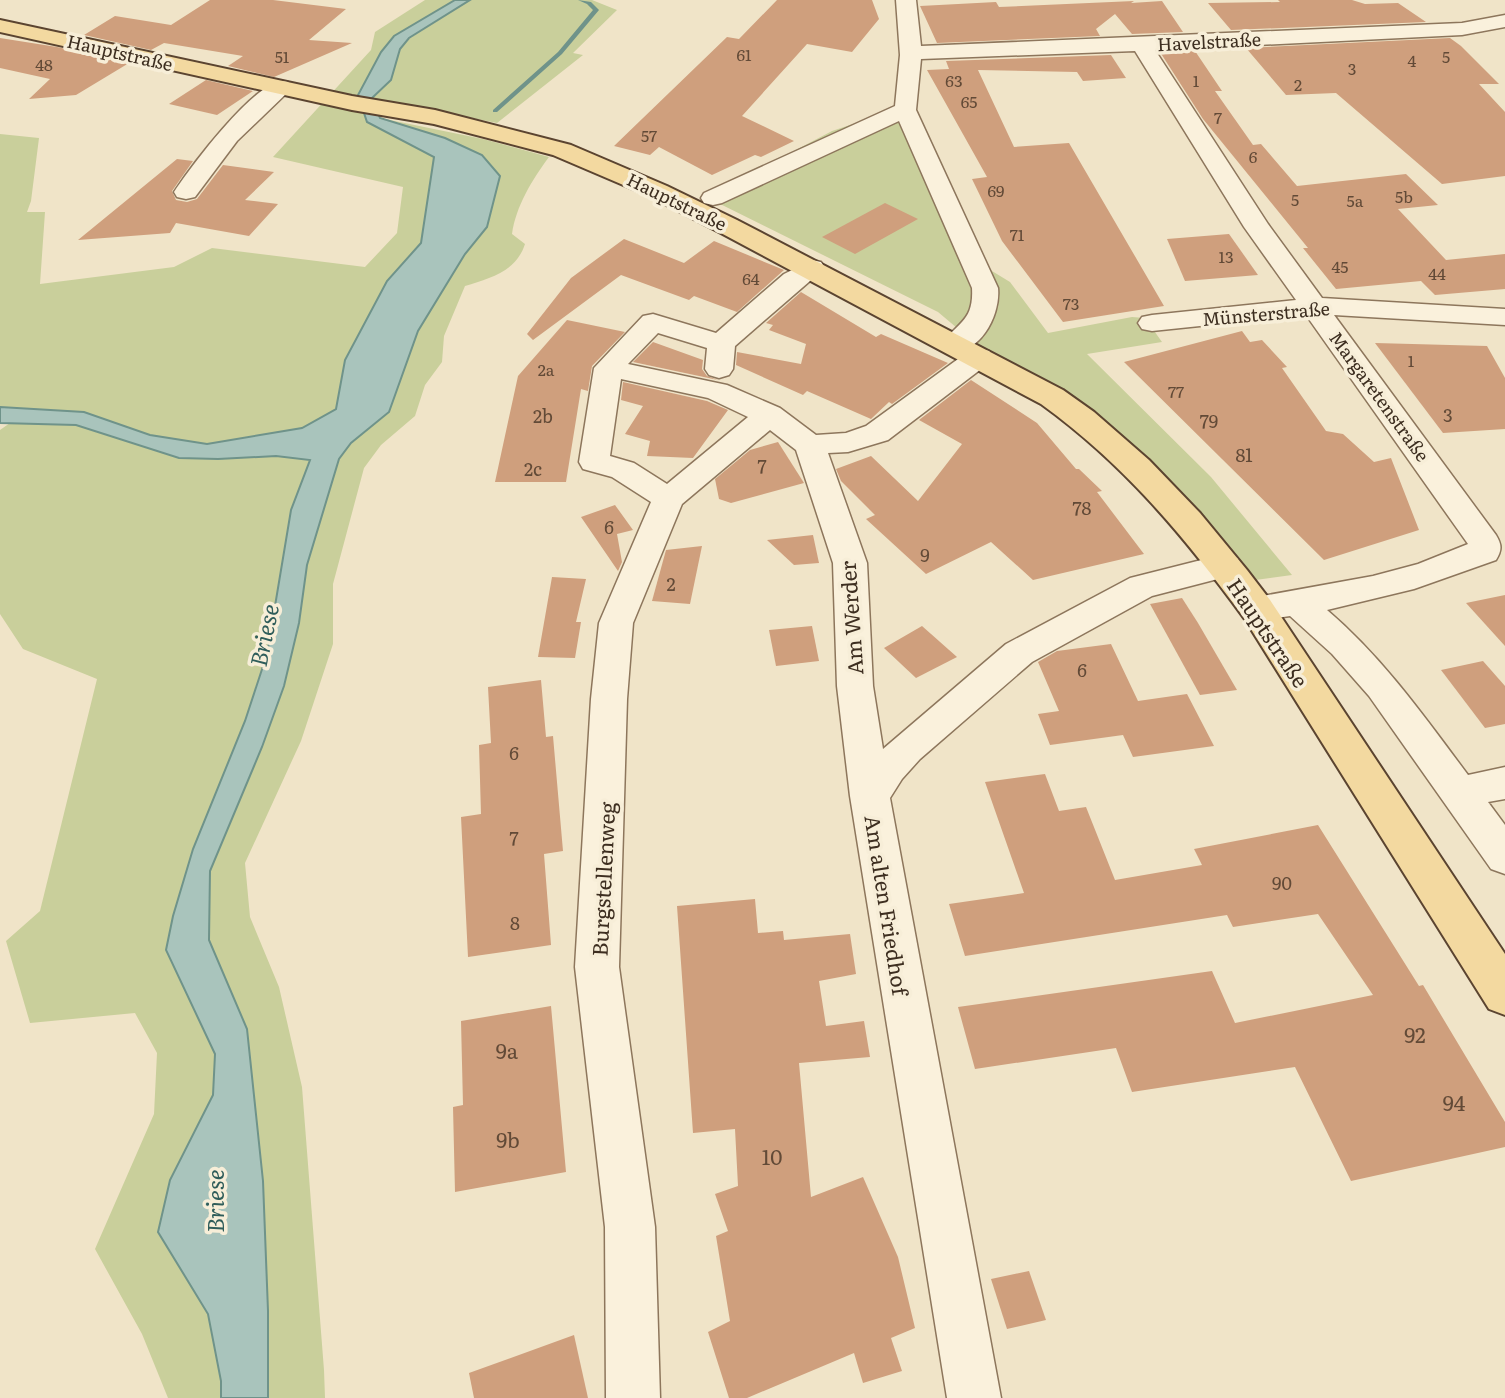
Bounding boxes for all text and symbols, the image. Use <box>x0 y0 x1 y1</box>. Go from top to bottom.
street label: Havelstraße <box>1156 25 1262 57</box>
street label: Hauptstraße <box>64 27 176 77</box>
house number: 61 <box>736 42 752 66</box>
house number: 51 <box>275 44 290 68</box>
house number: 5 <box>1442 44 1450 68</box>
house number: 4 <box>1408 48 1417 72</box>
house number: 48 <box>35 52 53 76</box>
house number: 3 <box>1348 56 1356 80</box>
house number: 63 <box>945 68 963 92</box>
house number: 1 <box>1193 68 1200 92</box>
house number: 2 <box>1294 72 1302 96</box>
house number: 65 <box>961 89 977 113</box>
house number: 7 <box>1214 105 1222 129</box>
house number: 57 <box>641 123 657 147</box>
house number: 6 <box>1249 144 1258 168</box>
street label: Hauptstraße <box>623 165 731 237</box>
house number: 69 <box>988 178 1004 202</box>
house number: 5b <box>1395 184 1413 208</box>
house number: 5 <box>1291 187 1299 211</box>
house number: 5a <box>1347 188 1364 212</box>
house number: 71 <box>1010 222 1025 246</box>
house number: 13 <box>1218 244 1234 268</box>
house number: 45 <box>1332 254 1348 278</box>
house number: 44 <box>1428 261 1446 285</box>
house number: 64 <box>742 266 760 290</box>
house number: 73 <box>1063 291 1079 315</box>
street label: Münsterstraße <box>1201 294 1331 332</box>
street label: Margaretenstraße <box>1323 325 1437 467</box>
house number: 1 <box>1408 348 1415 372</box>
house number: 2a <box>538 357 555 381</box>
house number: 77 <box>1168 379 1184 403</box>
house number: 3 <box>1443 401 1453 428</box>
house number: 2b <box>533 402 553 429</box>
house number: 79 <box>1200 407 1218 434</box>
house number: 81 <box>1235 441 1253 468</box>
house number: 7 <box>757 452 767 479</box>
house number: 2c <box>524 455 542 482</box>
house number: 78 <box>1072 494 1092 521</box>
house number: 6 <box>604 513 614 540</box>
house number: 9 <box>920 541 930 568</box>
street label: Am Werder <box>831 560 869 676</box>
house number: 2 <box>666 570 676 597</box>
street label: Hauptstraße <box>1221 571 1317 693</box>
water label: Briese <box>240 600 286 670</box>
house number: 6 <box>1077 656 1087 683</box>
house number: 6 <box>509 739 519 766</box>
street label: Burgstellenweg <box>582 801 622 957</box>
street label: Am alten Friedhof <box>858 813 918 999</box>
house number: 7 <box>509 824 519 851</box>
house number: 90 <box>1272 869 1292 896</box>
house number: 8 <box>510 909 520 936</box>
house number: 92 <box>1404 1018 1426 1049</box>
house number: 9a <box>496 1034 519 1065</box>
house number: 94 <box>1443 1086 1466 1117</box>
house number: 9b <box>496 1123 520 1154</box>
house number: 10 <box>762 1140 782 1171</box>
water label: Briese <box>197 1169 231 1233</box>

